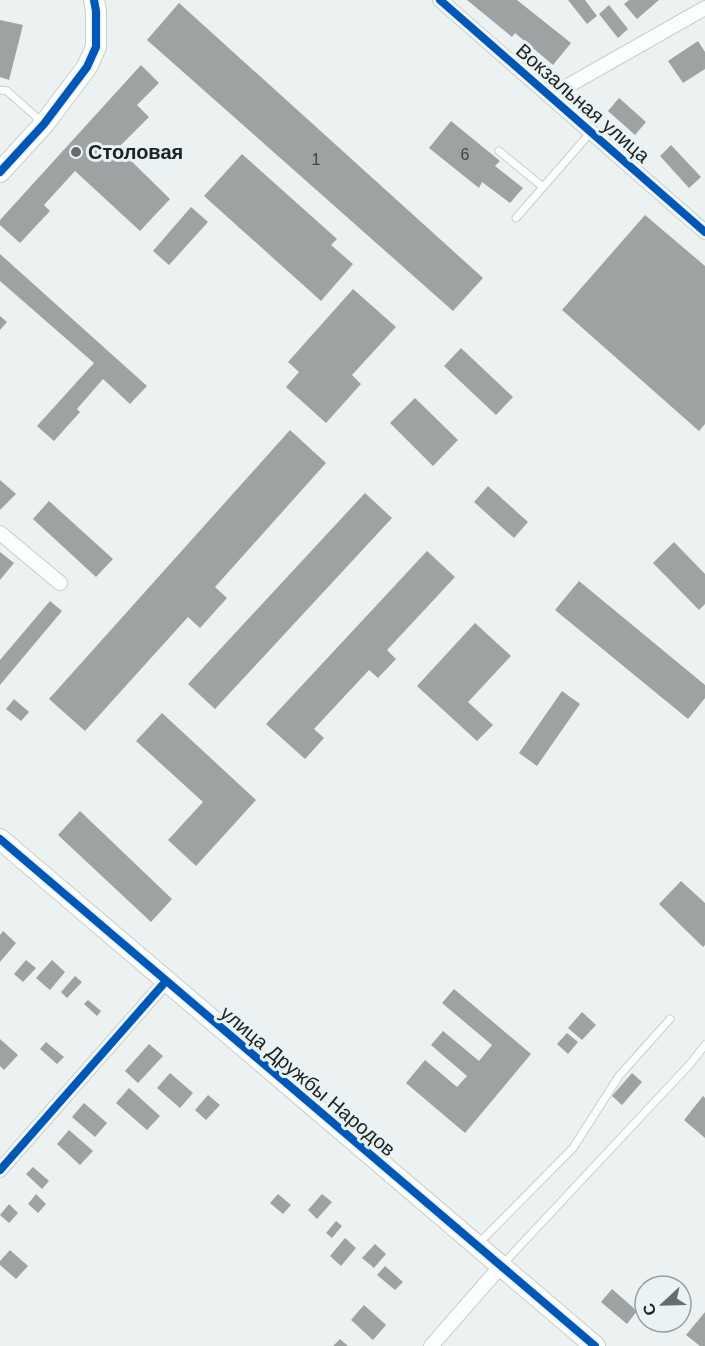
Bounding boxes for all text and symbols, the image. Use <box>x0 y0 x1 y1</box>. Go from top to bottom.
street label: Вокзальная улица <box>512 39 655 167</box>
place label: Столовая <box>88 141 183 163</box>
marker: Столовая <box>69 145 83 159</box>
house number: 6 <box>461 146 470 163</box>
house number: 1 <box>312 151 321 168</box>
street label: улица Дружбы Народов <box>216 1002 400 1160</box>
north arrow <box>633 1274 693 1334</box>
text: С <box>639 1300 660 1318</box>

